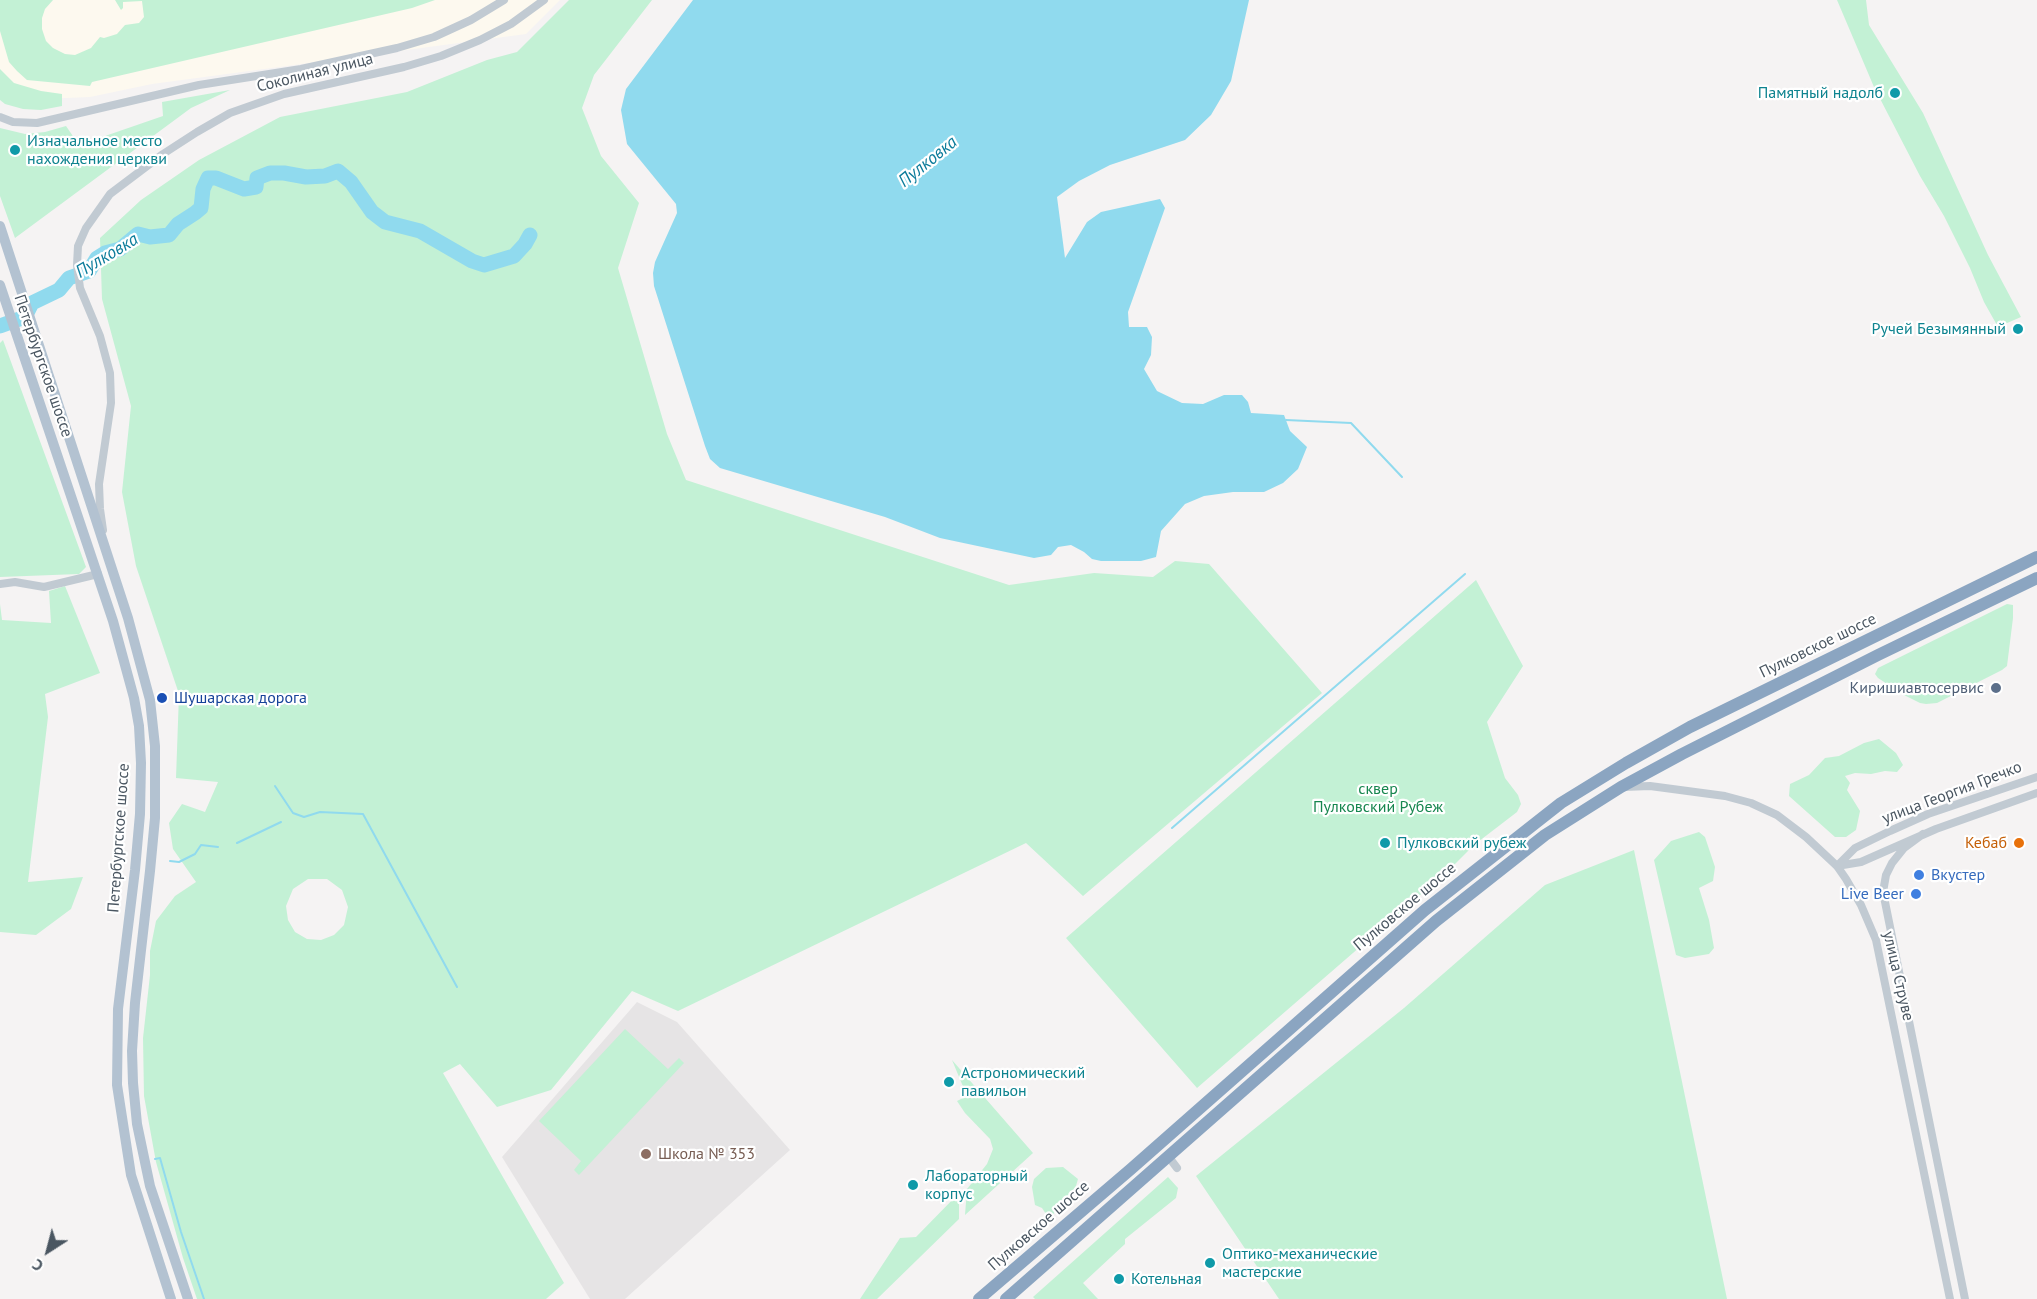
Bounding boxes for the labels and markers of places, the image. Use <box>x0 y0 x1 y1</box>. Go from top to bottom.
place label: Памятный надолб <box>1758 83 1883 103</box>
marker: Памятный надолб <box>1888 86 1902 100</box>
place label: Изначальное место нахождения церкви <box>27 131 167 169</box>
marker: Изначальное место нахождения церкви <box>8 143 22 157</box>
place label: Ручей Безымянный <box>1872 319 2006 339</box>
marker: Ручей Безымянный <box>2011 322 2025 336</box>
place label: Киришиавтосервис <box>1849 678 1984 698</box>
marker: Киришиавтосервис <box>1989 681 2003 695</box>
place label: Шушарская дорога <box>174 688 307 708</box>
marker: Шушарская дорога <box>155 691 169 705</box>
place label: Пулковский рубеж <box>1397 833 1527 853</box>
place label: Кебаб <box>1965 833 2007 853</box>
marker: Пулковский рубеж <box>1378 836 1392 850</box>
marker: Кебаб <box>2012 836 2026 850</box>
place label: Вкустер <box>1931 865 1985 885</box>
marker: Вкустер <box>1912 868 1926 882</box>
place label: Live Beer <box>1841 884 1904 904</box>
marker: Live Beer <box>1909 887 1923 901</box>
place label: Астрономический павильон <box>961 1063 1085 1101</box>
marker: Астрономический павильон <box>942 1075 956 1089</box>
place label: Школа № 353 <box>658 1144 755 1164</box>
marker: Школа № 353 <box>639 1147 653 1161</box>
place label: Лабораторный корпус <box>925 1166 1028 1204</box>
marker: Лабораторный корпус <box>906 1178 920 1192</box>
place label: Оптико-механические мастерские <box>1222 1244 1378 1282</box>
marker: Оптико-механические мастерские <box>1203 1256 1217 1270</box>
place label: Котельная <box>1131 1269 1202 1289</box>
marker: Котельная <box>1112 1272 1126 1286</box>

